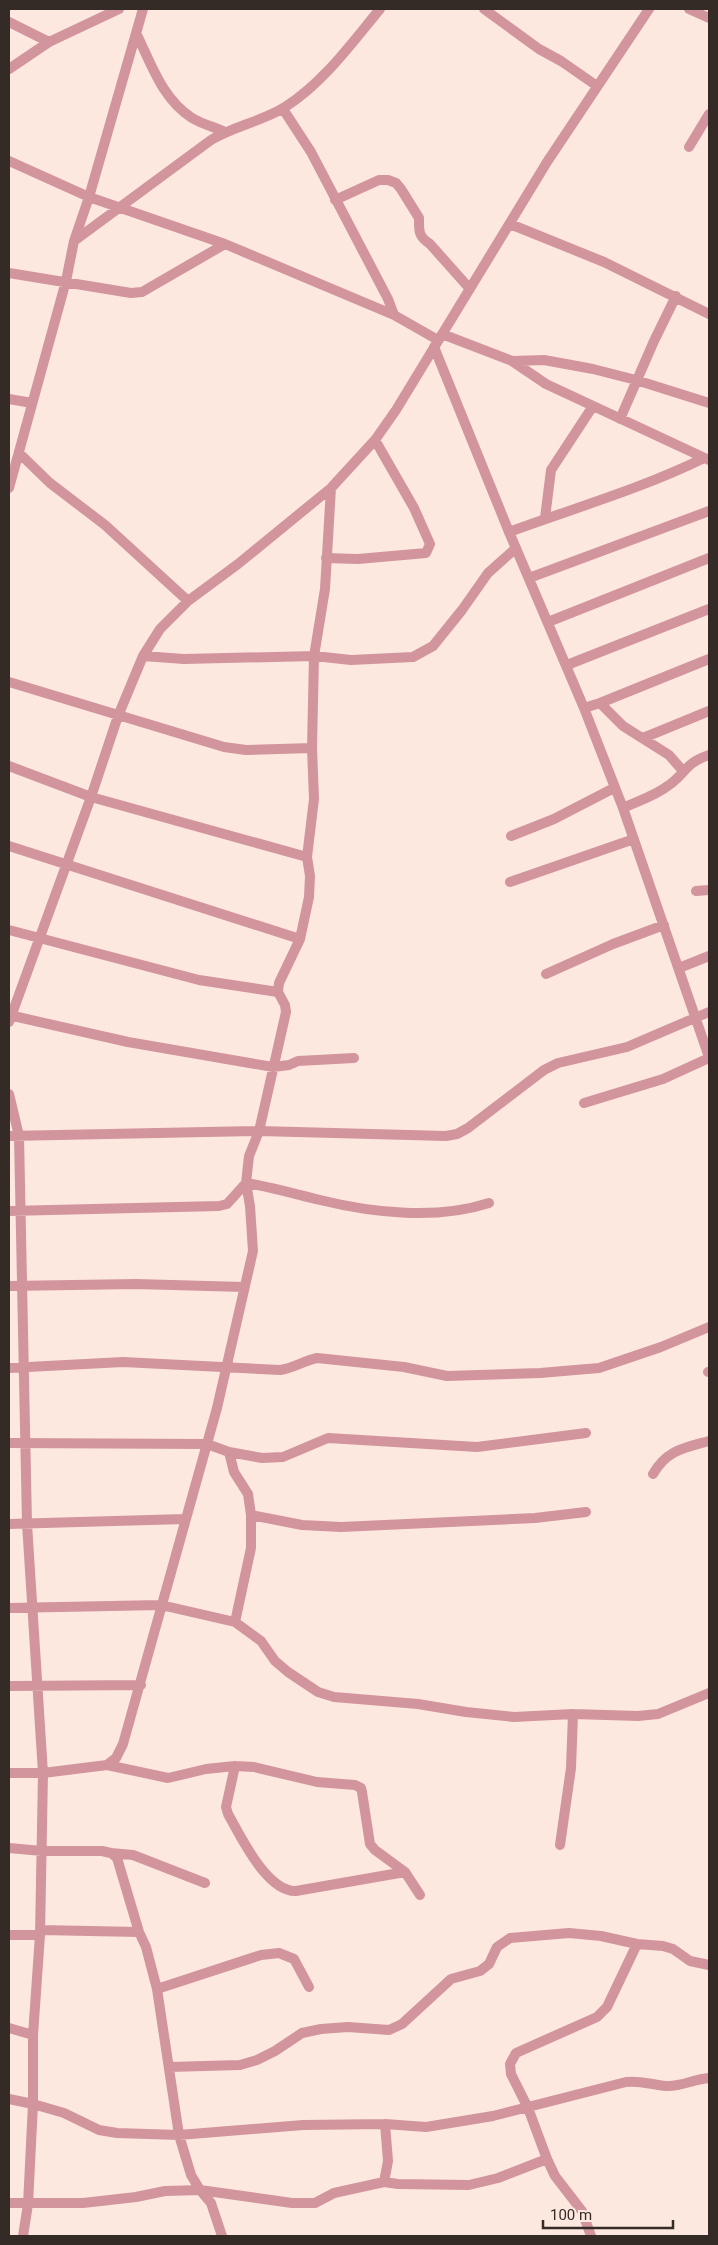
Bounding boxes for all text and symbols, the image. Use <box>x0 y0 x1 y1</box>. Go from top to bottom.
scale bar <box>543 2198 673 2230</box>
text: 100 m <box>550 2206 592 2224</box>

